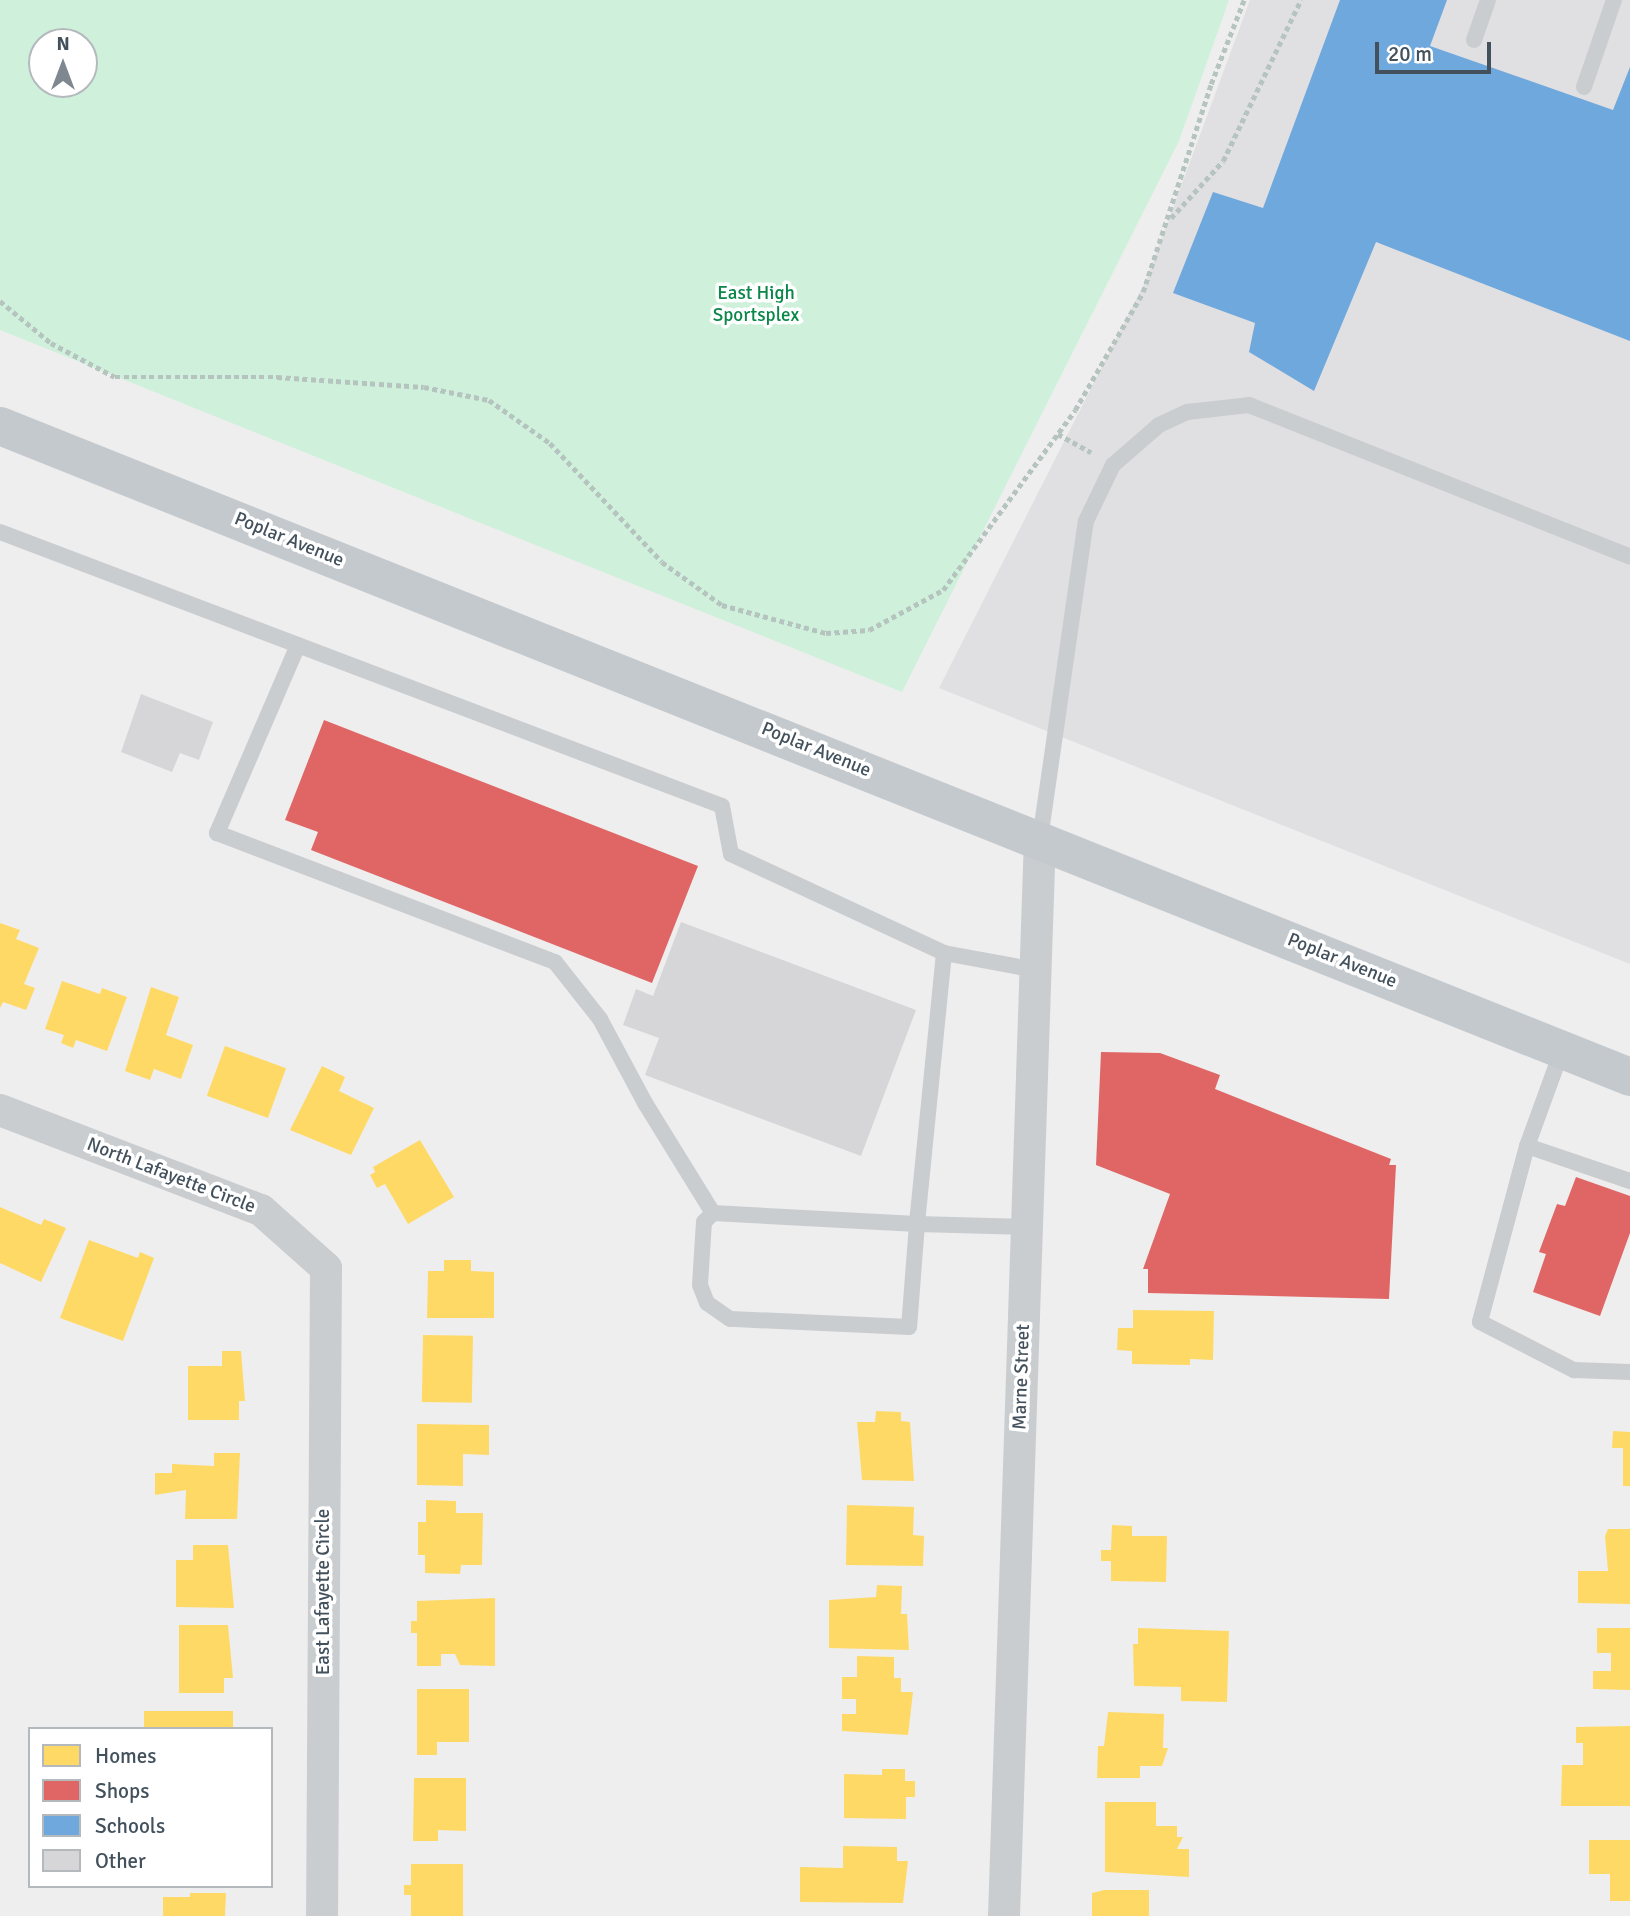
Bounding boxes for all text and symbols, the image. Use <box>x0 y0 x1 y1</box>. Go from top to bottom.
north arrow <box>28 28 98 98</box>
scale bar <box>1378 28 1494 72</box>
text: N <box>56 32 70 56</box>
text: 20 m <box>1388 41 1432 67</box>
park label: East High Sportsplex <box>713 283 799 327</box>
street label: Poplar Avenue <box>231 508 347 572</box>
street label: Poplar Avenue <box>758 718 874 782</box>
street label: Poplar Avenue <box>1284 929 1400 993</box>
street label: North Lafayette Circle <box>84 1133 258 1219</box>
street label: Marne Street <box>1009 1324 1035 1430</box>
street label: East Lafayette Circle <box>313 1509 335 1675</box>
legend <box>28 1727 273 1888</box>
text: Homes <box>95 1743 157 1769</box>
text: Shops <box>95 1778 149 1804</box>
text: Schools <box>95 1813 165 1839</box>
text: Other <box>95 1848 146 1874</box>

